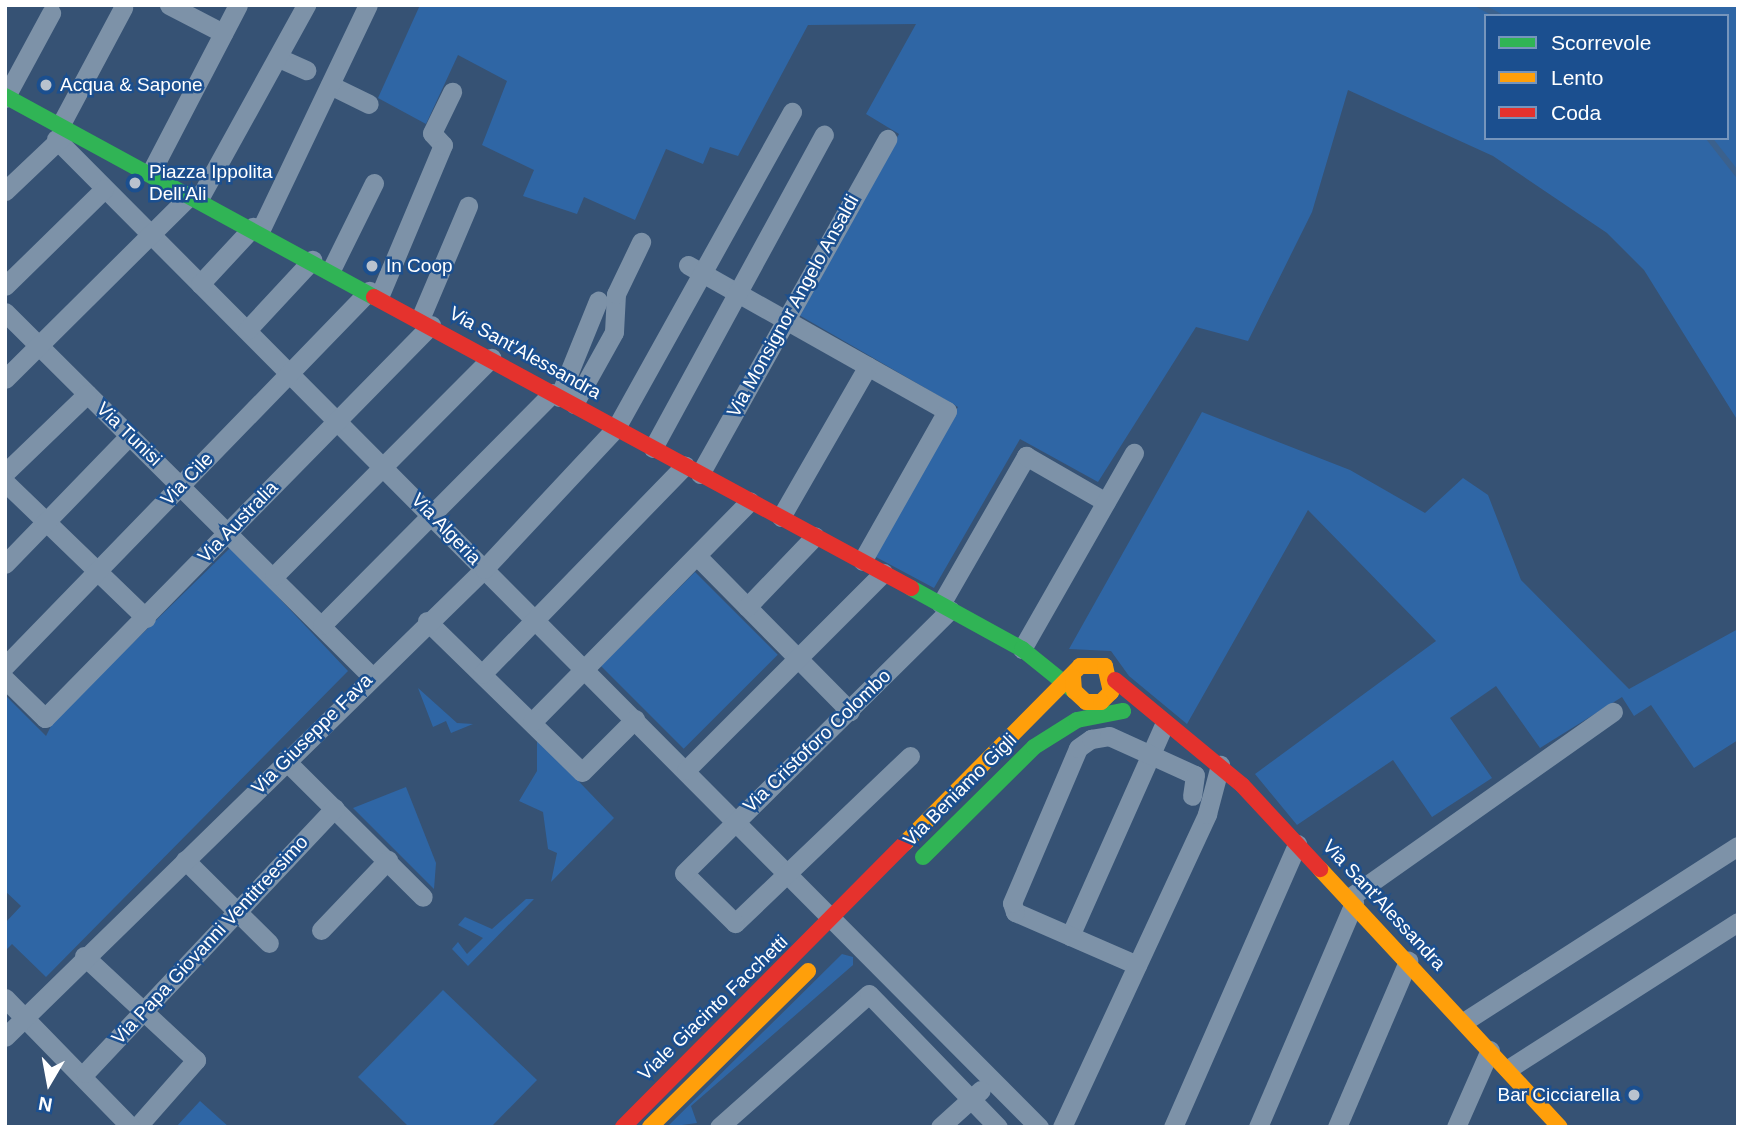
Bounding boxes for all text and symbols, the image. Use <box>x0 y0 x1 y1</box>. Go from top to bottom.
legend <box>1484 14 1729 140</box>
text: Scorrevole <box>1551 31 1651 54</box>
text: Lento <box>1551 66 1604 89</box>
place label: Acqua & Sapone <box>60 74 203 96</box>
marker: Acqua & Sapone <box>38 77 54 93</box>
text: Coda <box>1551 101 1601 124</box>
place label: Piazza Ippolita Dell'Ali <box>149 161 273 205</box>
marker: Piazza Ippolita Dell'Ali <box>127 175 143 191</box>
street label: Via Monsignor Angelo Ansaldi <box>722 190 864 422</box>
place label: In Coop <box>386 255 453 277</box>
marker: In Coop <box>364 258 380 274</box>
street label: Via Sant'Alessandra <box>445 302 605 404</box>
street label: Via Tunisi <box>91 397 167 471</box>
street label: Via Cile <box>156 448 218 510</box>
street label: Via Australia <box>193 476 283 568</box>
street label: Via Algeria <box>406 488 486 570</box>
street label: Via Cristoforo Colombo <box>739 665 895 817</box>
street label: Via Giuseppe Fava <box>247 669 377 799</box>
street label: Via Beniamo Gigli <box>899 729 1021 851</box>
street label: Via Papa Giovanni Ventitreesimo <box>107 831 313 1049</box>
street label: Via Sant'Alessandra <box>1318 835 1450 975</box>
street label: Viale Giacinto Facchetti <box>633 931 793 1085</box>
north arrow <box>14 1048 84 1118</box>
place label: Bar Cicciarella <box>1498 1084 1620 1106</box>
marker: Bar Cicciarella <box>1626 1087 1642 1103</box>
text: N <box>37 1093 54 1116</box>

